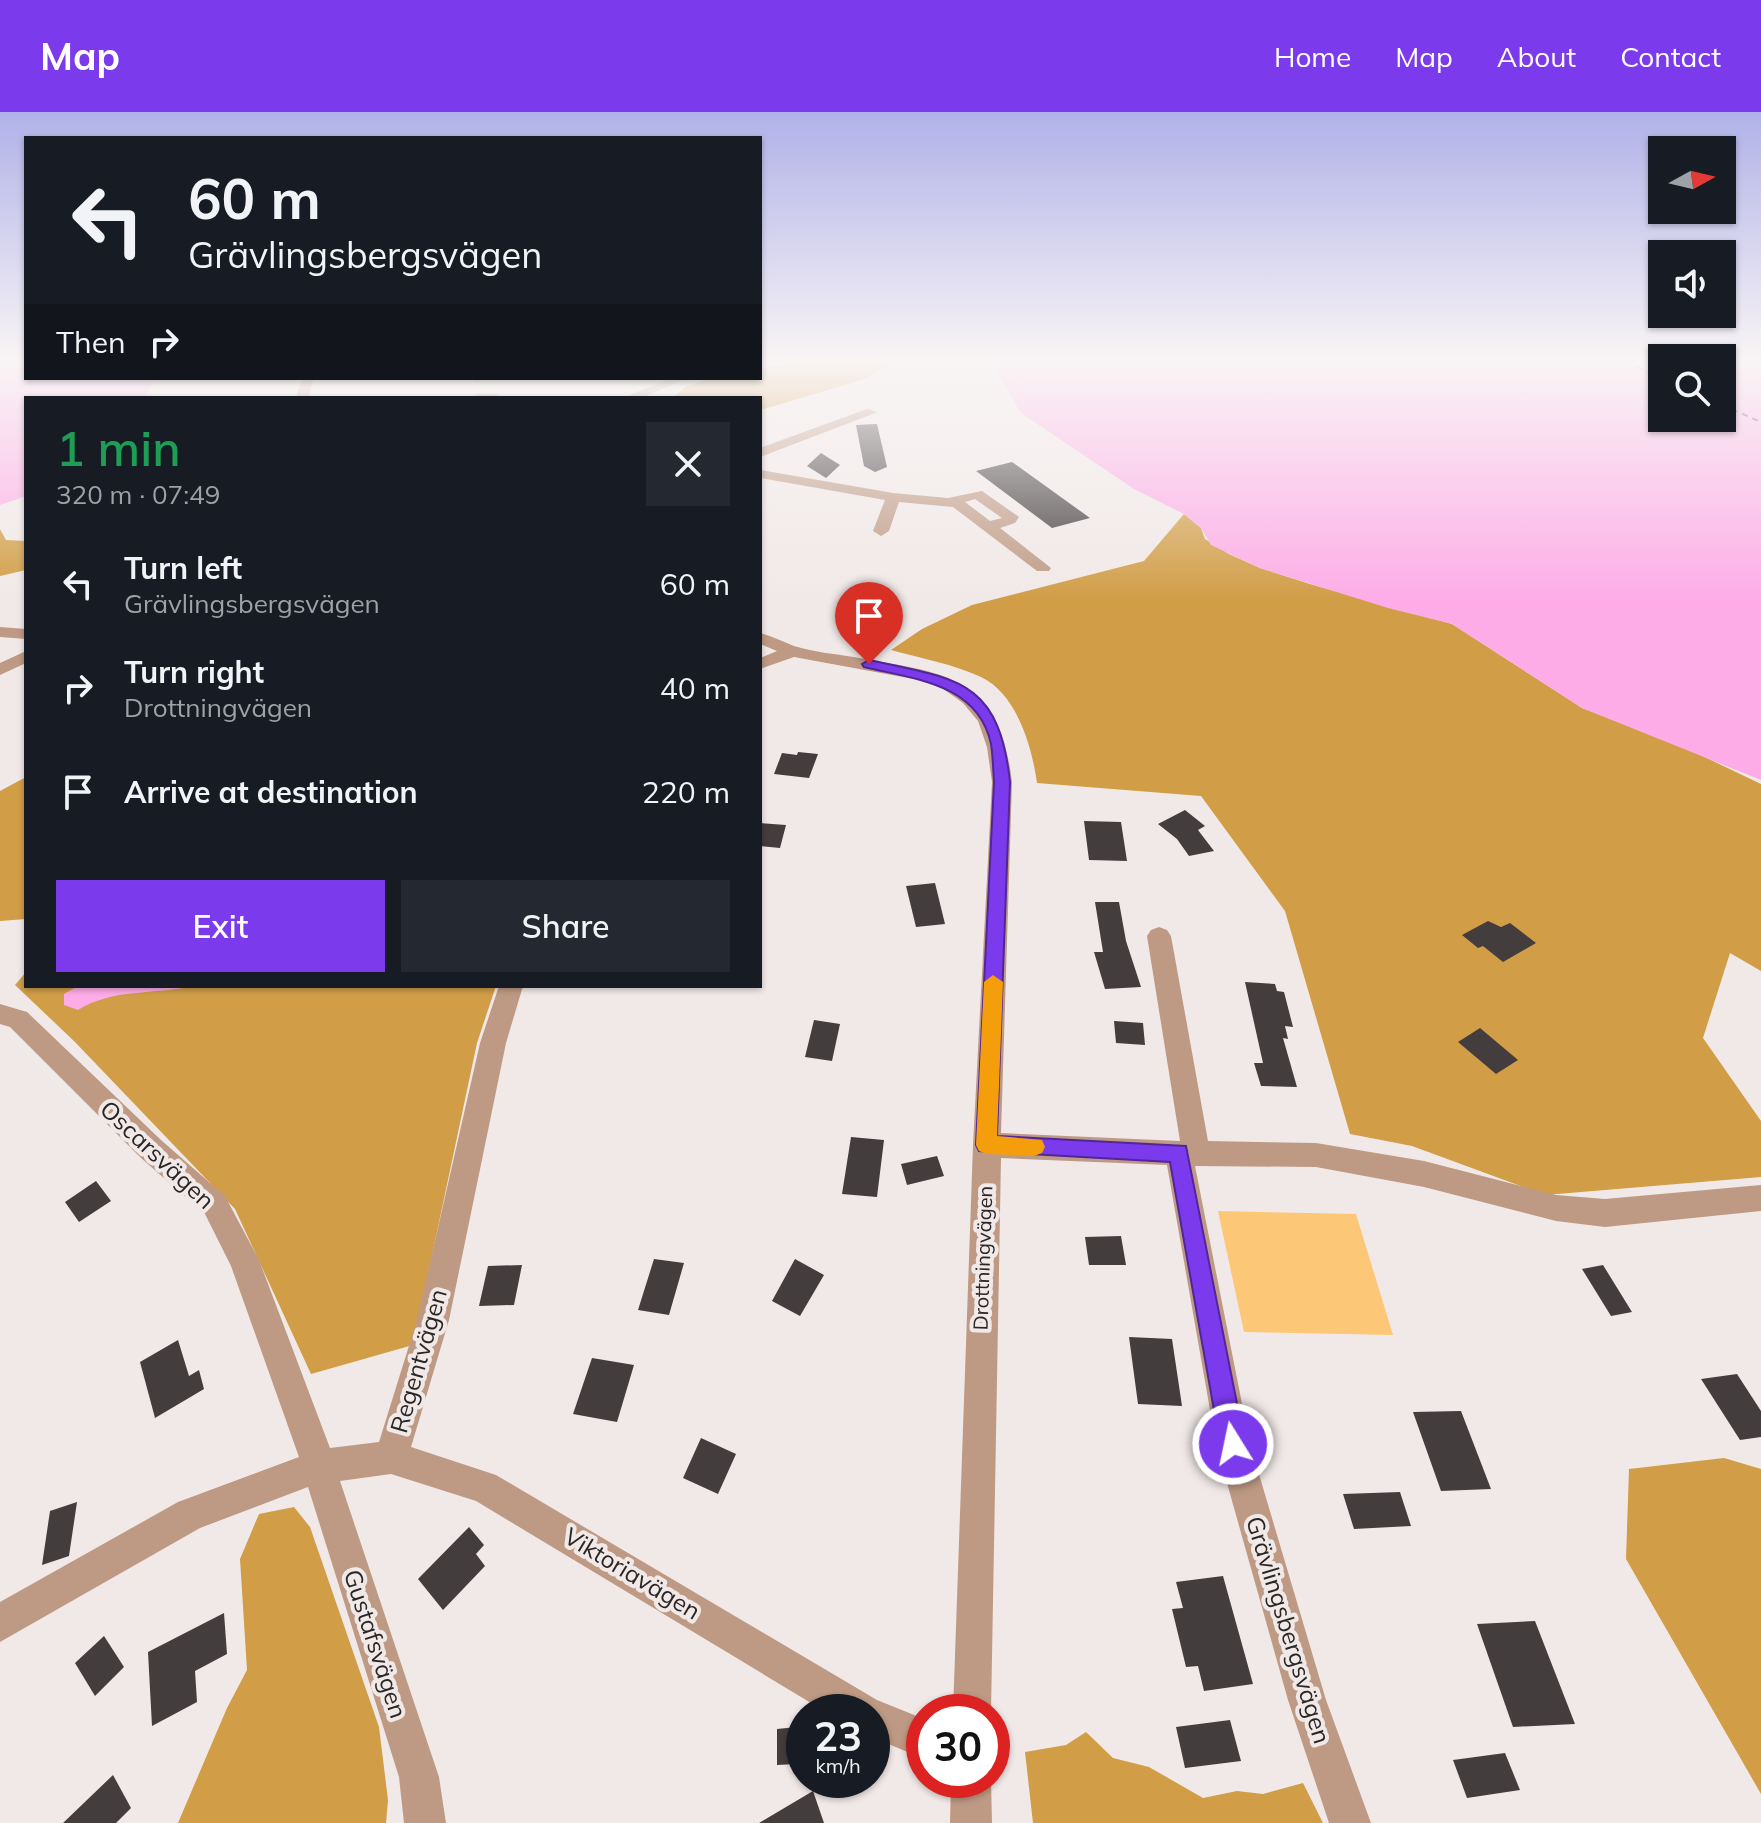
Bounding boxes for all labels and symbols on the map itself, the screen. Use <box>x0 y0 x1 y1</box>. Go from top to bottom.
north arrow <box>1648 136 1736 224</box>
pin <box>835 582 903 664</box>
street label: Oscarsvägen <box>94 1094 221 1215</box>
street label: Drottningvägen <box>967 1185 998 1331</box>
street label: Regentvägen <box>383 1285 453 1436</box>
position arrow <box>1191 1402 1275 1486</box>
street label: Grävlingsbergsvägen <box>1240 1512 1338 1747</box>
street label: Viktoriavägen <box>559 1521 706 1626</box>
street label: Gustafsvägen <box>338 1566 414 1722</box>
speed limit sign: 30 <box>906 1694 1010 1798</box>

